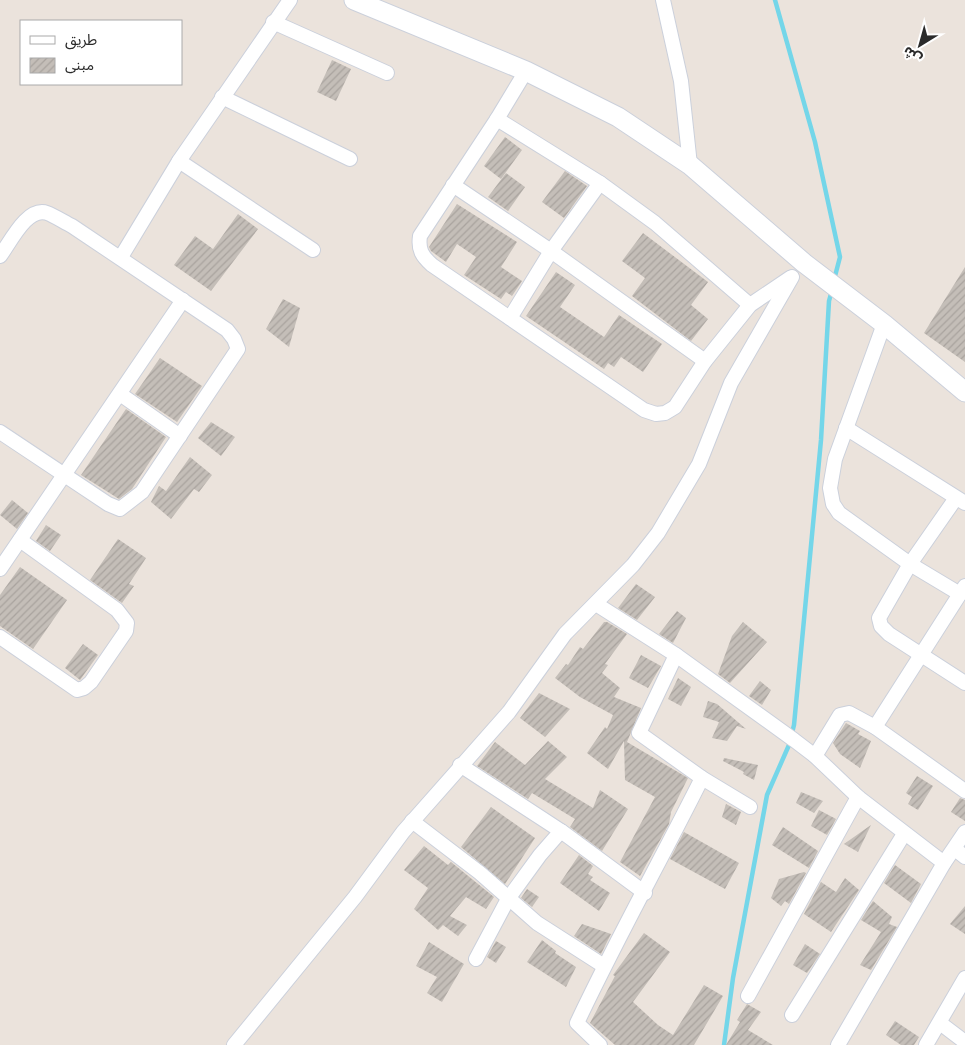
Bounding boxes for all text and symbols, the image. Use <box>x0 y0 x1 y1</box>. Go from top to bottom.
legend <box>20 20 182 85</box>
north arrow <box>895 20 945 70</box>
text: طريق <box>65 30 97 50</box>
text: ش <box>899 42 925 68</box>
text: مبنى <box>65 55 94 74</box>

